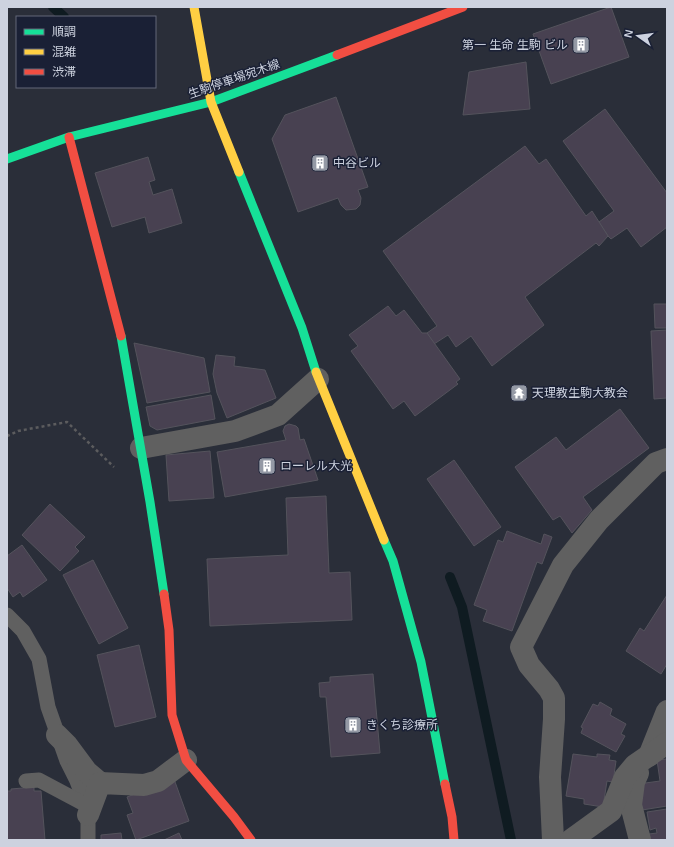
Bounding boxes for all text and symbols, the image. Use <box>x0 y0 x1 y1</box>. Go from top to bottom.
legend <box>16 16 156 88</box>
north arrow <box>618 16 658 56</box>
text: 順調 <box>52 25 76 39</box>
text: N <box>622 28 635 39</box>
building icon: 第一 生命 生駒 ビル <box>571 35 591 55</box>
place label: 第一 生命 生駒 ビル <box>462 38 568 52</box>
text: 混雑 <box>52 45 76 59</box>
street label: 生駒停車場宛木線 <box>186 57 282 101</box>
text: 渋滞 <box>52 65 76 79</box>
building icon: 中谷ビル <box>310 153 330 173</box>
place label: 中谷ビル <box>333 156 381 170</box>
temple icon: 天理教生駒大教会 <box>509 383 529 403</box>
place label: 天理教生駒大教会 <box>532 386 628 400</box>
building icon: ローレル大光 <box>257 456 277 476</box>
place label: ローレル大光 <box>280 459 352 473</box>
building icon: きくち診療所 <box>343 715 363 735</box>
place label: きくち診療所 <box>366 718 438 732</box>

